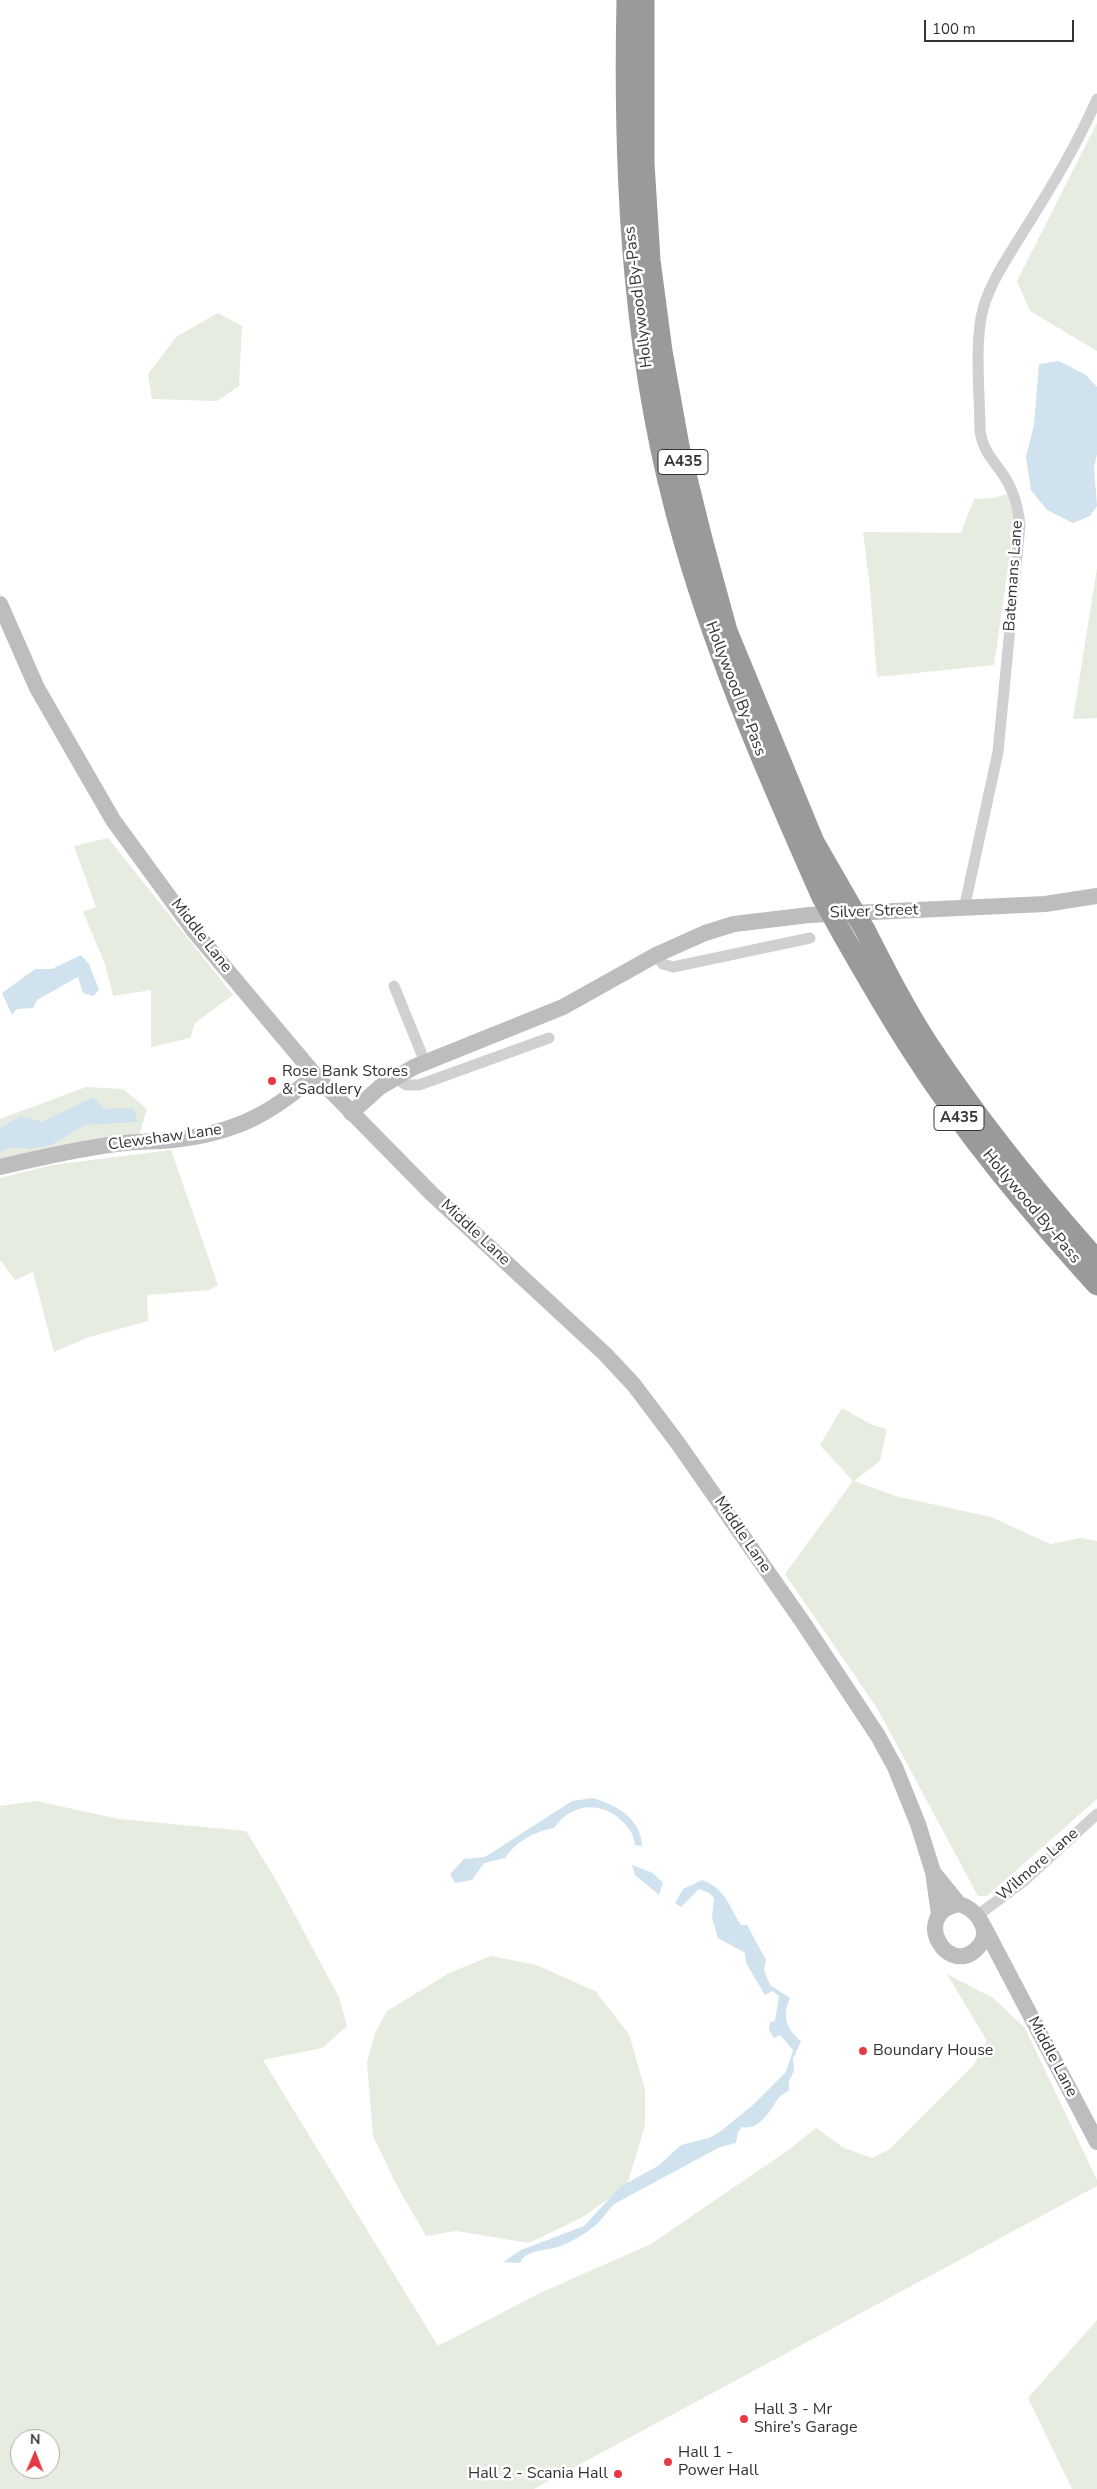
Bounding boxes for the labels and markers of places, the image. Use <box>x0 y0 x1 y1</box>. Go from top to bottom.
place label: Rose Bank Stores & Saddlery <box>282 1062 408 1100</box>
marker: Rose Bank Stores & Saddlery <box>266 1075 278 1087</box>
place label: Boundary House <box>873 2041 993 2061</box>
marker: Boundary House <box>857 2045 869 2057</box>
place label: Hall 3 - Mr Shire’s Garage <box>754 2400 857 2438</box>
marker: Hall 3 - Mr Shire’s Garage <box>738 2413 750 2425</box>
place label: Hall 1 - Power Hall <box>678 2443 758 2481</box>
marker: Hall 1 - Power Hall <box>662 2456 674 2468</box>
place label: Hall 2 - Scania Hall <box>468 2464 608 2484</box>
marker: Hall 2 - Scania Hall <box>612 2468 624 2480</box>

